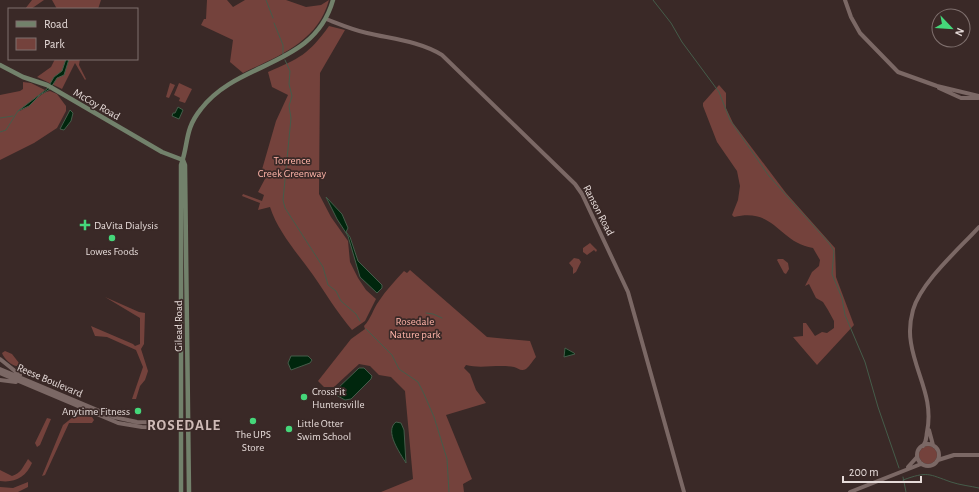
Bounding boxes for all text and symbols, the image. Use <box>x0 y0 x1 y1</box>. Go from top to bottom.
legend <box>8 8 138 60</box>
north arrow <box>931 8 971 48</box>
text: Road <box>44 18 68 30</box>
text: N <box>953 26 966 38</box>
text: Park <box>44 38 65 50</box>
street label: McCoy Road <box>72 87 122 122</box>
park label: Torrence Creek Greenway <box>258 155 327 179</box>
street label: Ranson Road <box>581 183 616 238</box>
marker: DaVita Dialysis <box>79 219 91 231</box>
place label: DaVita Dialysis <box>94 220 158 231</box>
marker: Lowes Foods <box>107 233 117 243</box>
place label: Lowes Foods <box>86 246 138 257</box>
street label: Gilead Road <box>173 300 184 352</box>
park label: Rosedale Nature park <box>390 316 440 340</box>
street label: Reese Boulevard <box>15 362 84 399</box>
place label: CrossFit Huntersville <box>312 386 364 410</box>
marker: CrossFit Huntersville <box>299 392 309 402</box>
place label: Anytime Fitness <box>62 406 130 417</box>
marker: Anytime Fitness <box>133 406 143 416</box>
marker: The UPS Store <box>248 416 258 426</box>
district label: ROSEDALE <box>147 418 221 433</box>
place label: Little Otter Swim School <box>297 418 351 442</box>
marker: Little Otter Swim School <box>284 424 294 434</box>
place label: The UPS Store <box>235 429 271 453</box>
scale bar <box>843 458 921 484</box>
text: 200 m <box>849 466 879 478</box>

